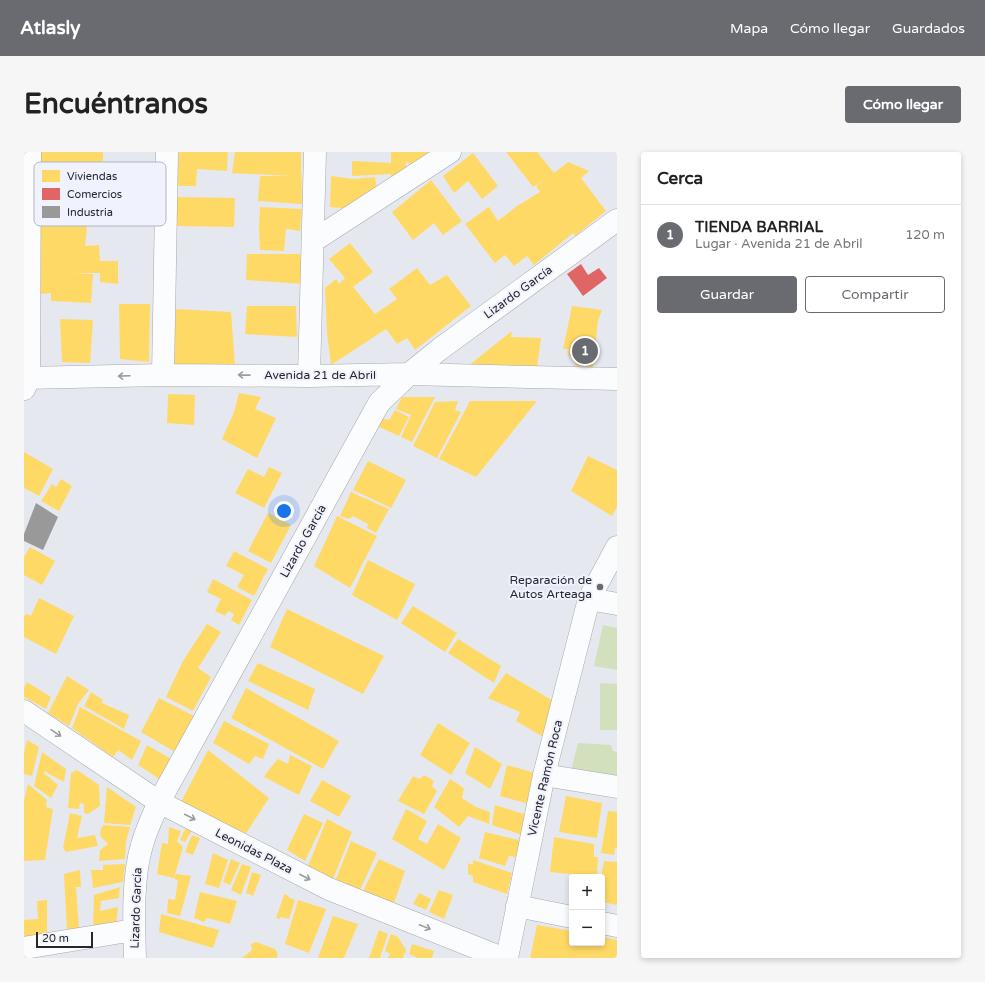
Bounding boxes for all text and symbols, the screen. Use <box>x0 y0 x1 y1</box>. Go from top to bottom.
text: Atlasly <box>20 17 80 39</box>
text: Mapa <box>730 20 768 37</box>
text: Cómo llegar <box>790 20 870 37</box>
text: Guardados <box>892 20 965 37</box>
button: Cómo llegar <box>845 86 961 123</box>
text: Encuéntranos <box>24 87 208 121</box>
legend <box>34 162 166 226</box>
text: Cerca <box>657 168 703 189</box>
text: Viviendas <box>67 170 117 183</box>
text: Comercios <box>67 188 122 201</box>
text: Industria <box>67 206 113 219</box>
text: TIENDA BARRIAL <box>695 218 823 236</box>
text: 1 <box>666 227 674 243</box>
text: 120 m <box>905 227 945 243</box>
text: Lugar · Avenida 21 de Abril <box>695 236 862 252</box>
street label: Lizardo García <box>481 262 555 322</box>
button: Guardar <box>657 276 797 313</box>
button: Compartir <box>805 276 945 313</box>
pin: 1 <box>572 336 598 366</box>
street label: Avenida 21 de Abril <box>264 368 376 382</box>
one-way arrow <box>238 371 251 379</box>
one-way arrow <box>118 372 131 380</box>
your location <box>274 501 294 521</box>
street label: Lizardo García <box>277 502 329 580</box>
place label: Reparación de Autos Arteaga <box>509 573 592 601</box>
marker: Reparación de Autos Arteaga <box>595 582 605 592</box>
street label: Vicente Ramón Roca <box>525 718 565 838</box>
one-way arrow <box>51 729 62 737</box>
one-way arrow <box>183 814 195 822</box>
street label: Leonidas Plaza <box>213 825 295 877</box>
street label: Lizardo García <box>128 867 144 949</box>
one-way arrow <box>299 874 311 881</box>
map controls <box>569 874 605 946</box>
button: + <box>569 874 605 910</box>
button: − <box>569 910 605 946</box>
one-way arrow <box>418 924 430 932</box>
scale bar <box>36 930 93 949</box>
text: 20 m <box>42 932 69 945</box>

